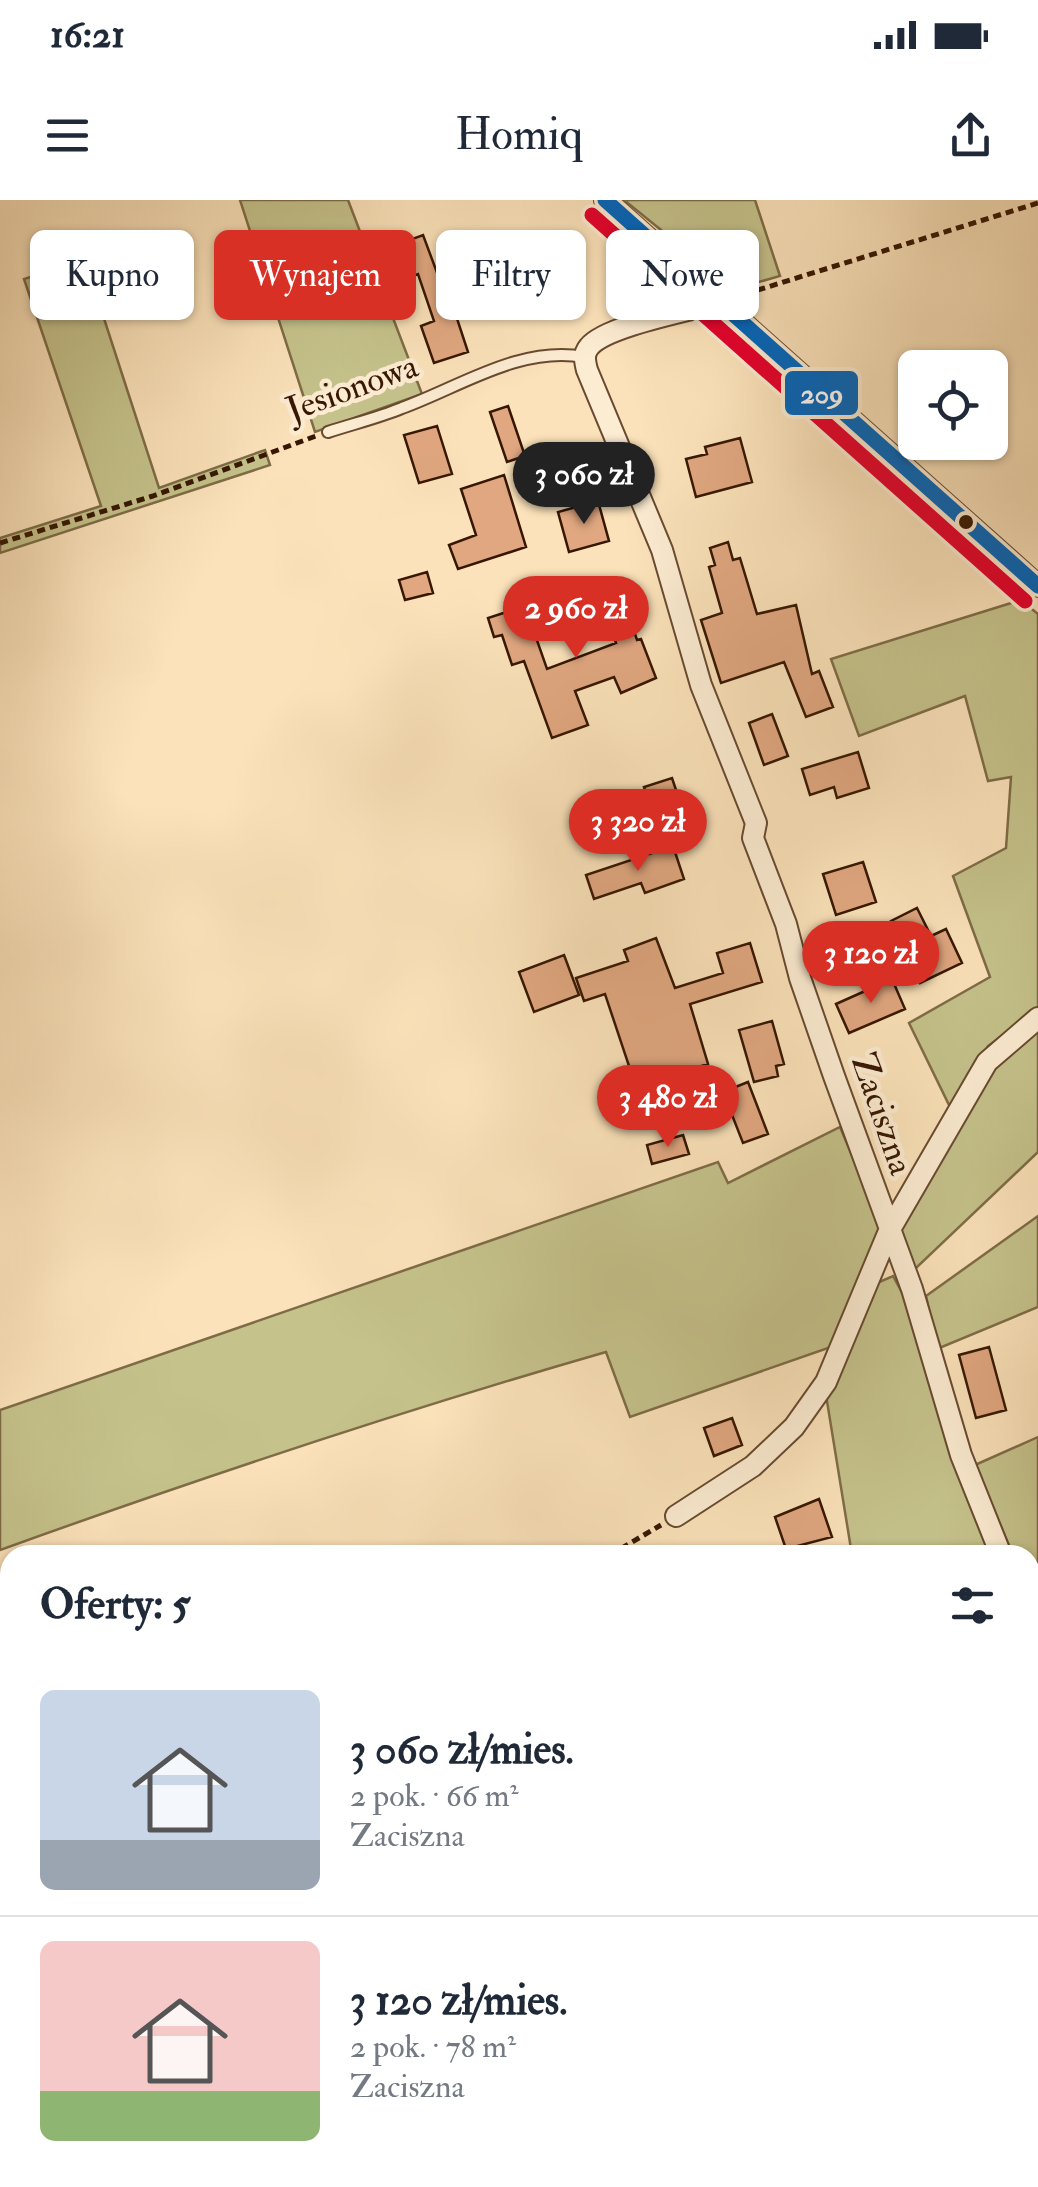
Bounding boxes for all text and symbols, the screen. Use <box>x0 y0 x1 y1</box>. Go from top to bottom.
text: 16:21 <box>50 11 125 59</box>
text: Homiq <box>455 107 583 163</box>
icon: menu <box>40 108 95 163</box>
icon: share <box>943 108 998 163</box>
chip: Kupno <box>30 230 194 320</box>
chip: Wynajem <box>214 230 416 320</box>
chip: Filtry <box>436 230 586 320</box>
chip: Nowe <box>606 230 759 320</box>
street label: Jesionowa <box>279 344 424 432</box>
map controls <box>898 350 1008 460</box>
button: locate <box>898 350 1008 460</box>
line badge: 209 <box>783 369 860 417</box>
text: 209 <box>801 377 843 412</box>
pin: 3 060 zł <box>481 442 687 527</box>
text: 3 060 zł <box>535 454 633 494</box>
unlabelled marker <box>956 512 976 532</box>
pin: 2 960 zł <box>473 576 679 661</box>
text: 2 960 zł <box>525 588 627 628</box>
pin: 3 320 zł <box>535 789 741 874</box>
text: 3 320 zł <box>591 801 685 841</box>
pin: 3 120 zł <box>768 921 974 1006</box>
text: 3 120 zł <box>824 933 918 973</box>
street label: Zaciszna <box>841 1048 923 1181</box>
pin: 3 480 zł <box>565 1065 771 1150</box>
text: 3 480 zł <box>619 1077 717 1117</box>
icon: filters <box>945 1578 1000 1633</box>
text: Oferty: 5 <box>40 1579 191 1631</box>
text: 3 060 zł/mies. <box>350 1724 574 1776</box>
icon: home <box>120 1730 240 1850</box>
text: 2 pok. · 66 m² <box>350 1776 519 1816</box>
text: Zaciszna <box>350 1816 465 1856</box>
text: 3 120 zł/mies. <box>350 1975 567 2027</box>
icon: home <box>120 1981 240 2101</box>
text: 2 pok. · 78 m² <box>350 2027 516 2067</box>
text: Zaciszna <box>350 2067 465 2107</box>

